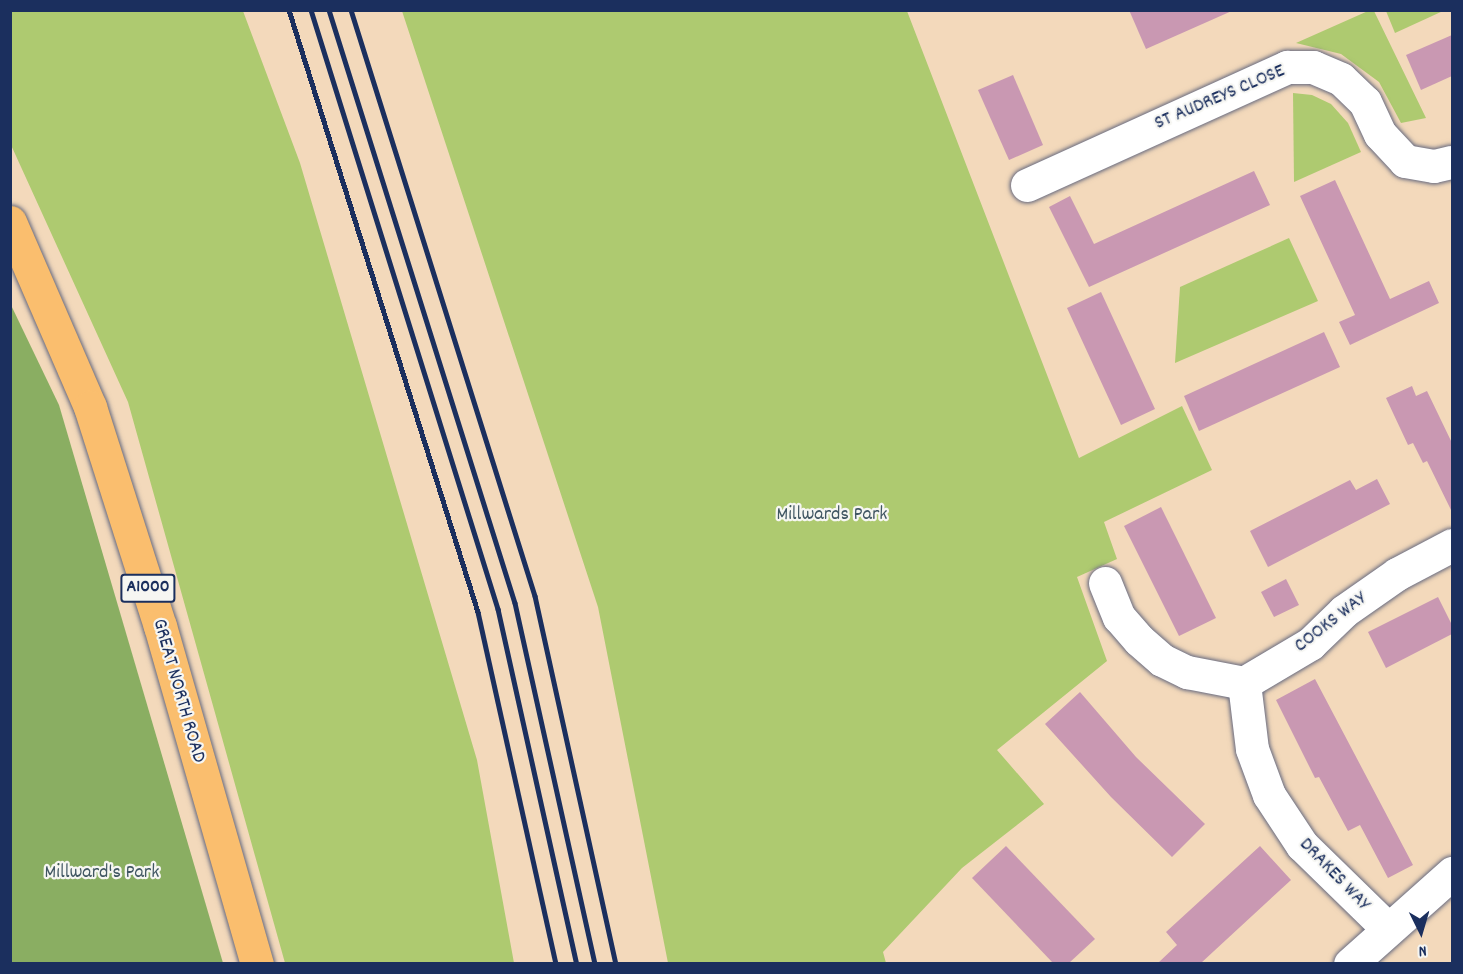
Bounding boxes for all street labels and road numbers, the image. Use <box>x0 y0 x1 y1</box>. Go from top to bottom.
street label: ST AUDREYS CLOSE <box>1151 60 1289 136</box>
road number: A1000 <box>120 573 176 603</box>
street label: COOKS WAY <box>1290 587 1372 659</box>
street label: GREAT NORTH ROAD <box>146 616 210 766</box>
street label: DRAKES WAY <box>1293 833 1375 917</box>

